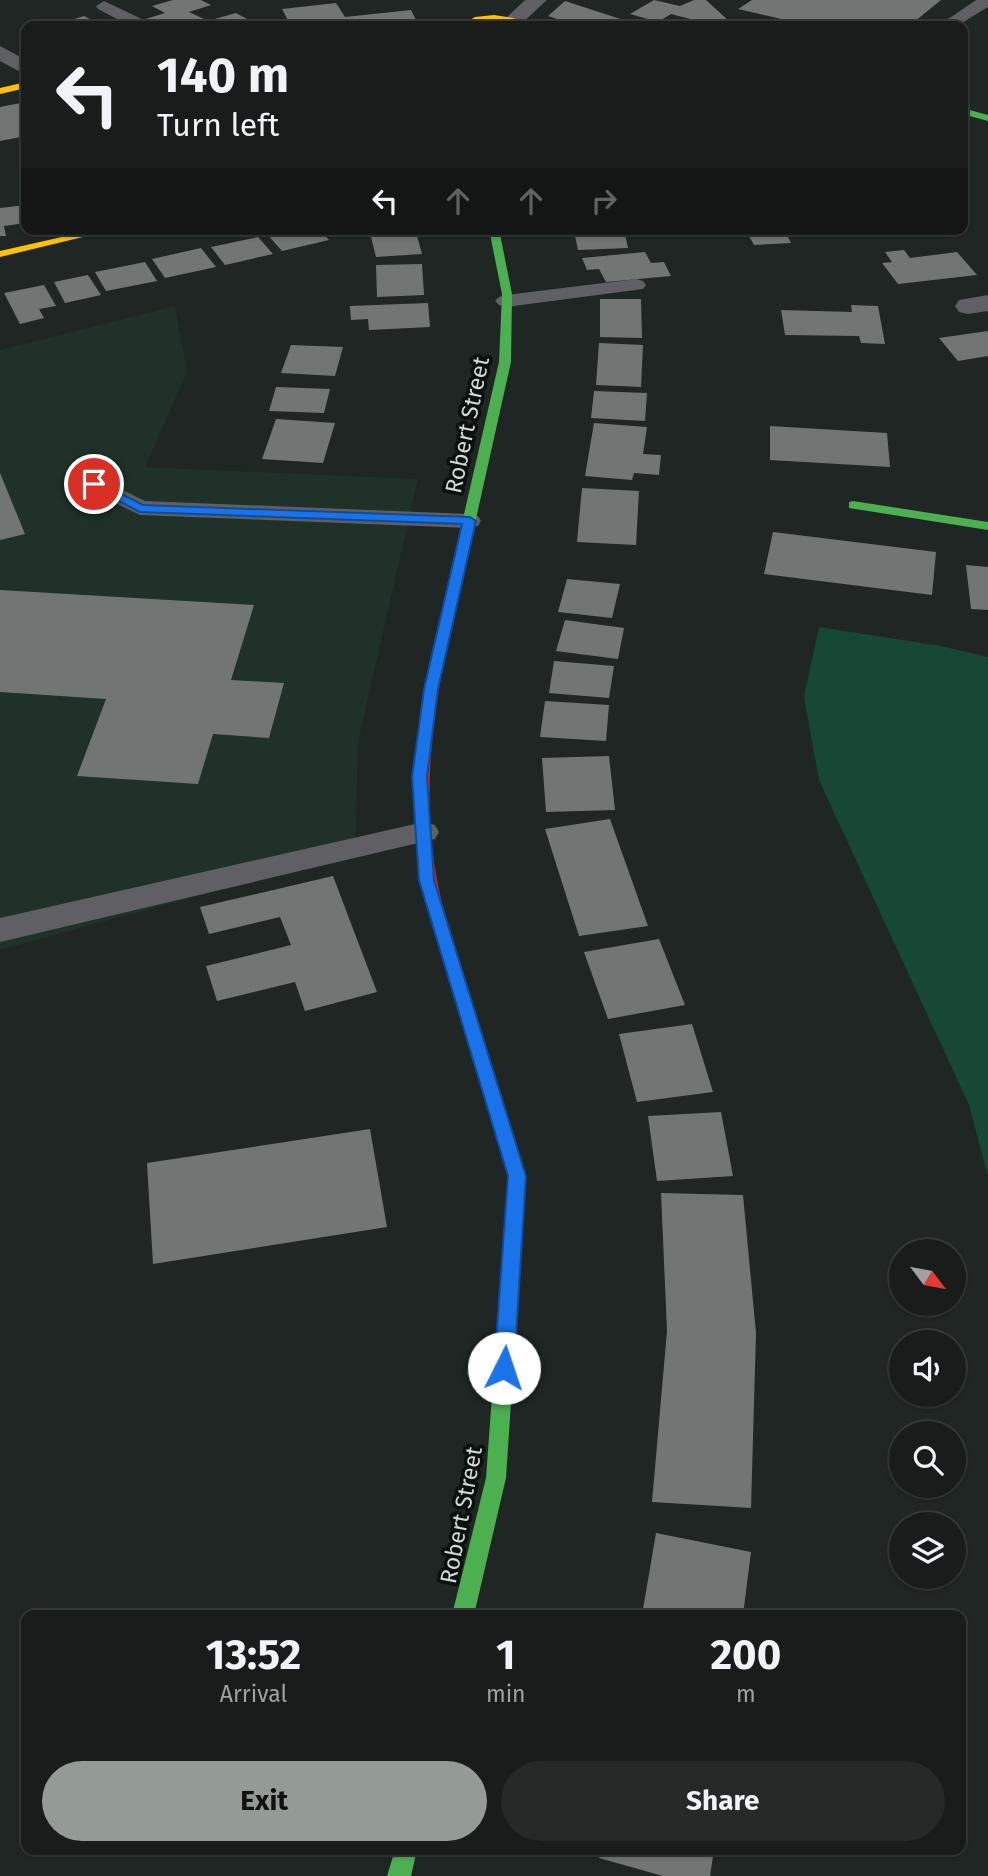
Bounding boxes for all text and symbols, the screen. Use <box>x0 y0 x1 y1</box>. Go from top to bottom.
text: 140 m <box>157 46 289 105</box>
icon: left <box>42 49 133 140</box>
text: Turn left <box>157 106 279 144</box>
icon: left <box>366 182 404 220</box>
icon: ahead <box>439 182 477 220</box>
icon: ahead <box>512 182 550 220</box>
icon: right <box>585 182 623 220</box>
street label: Robert Street <box>439 353 495 496</box>
pin <box>64 454 124 514</box>
icon: arrive <box>75 465 113 503</box>
north arrow <box>889 1239 966 1316</box>
map controls <box>889 1239 966 1589</box>
button: sound <box>889 1330 966 1407</box>
position arrow <box>467 1331 541 1405</box>
button: search <box>889 1421 966 1498</box>
street label: Robert Street <box>434 1443 488 1586</box>
button: layers <box>889 1512 966 1589</box>
text: 13:52 <box>206 1630 301 1680</box>
text: 1 <box>496 1630 516 1680</box>
text: 200 <box>710 1630 781 1680</box>
text: Arrival <box>220 1680 287 1708</box>
text: min <box>486 1680 526 1708</box>
text: m <box>736 1680 756 1708</box>
button: Exit <box>42 1761 487 1841</box>
button: Share <box>501 1761 945 1841</box>

